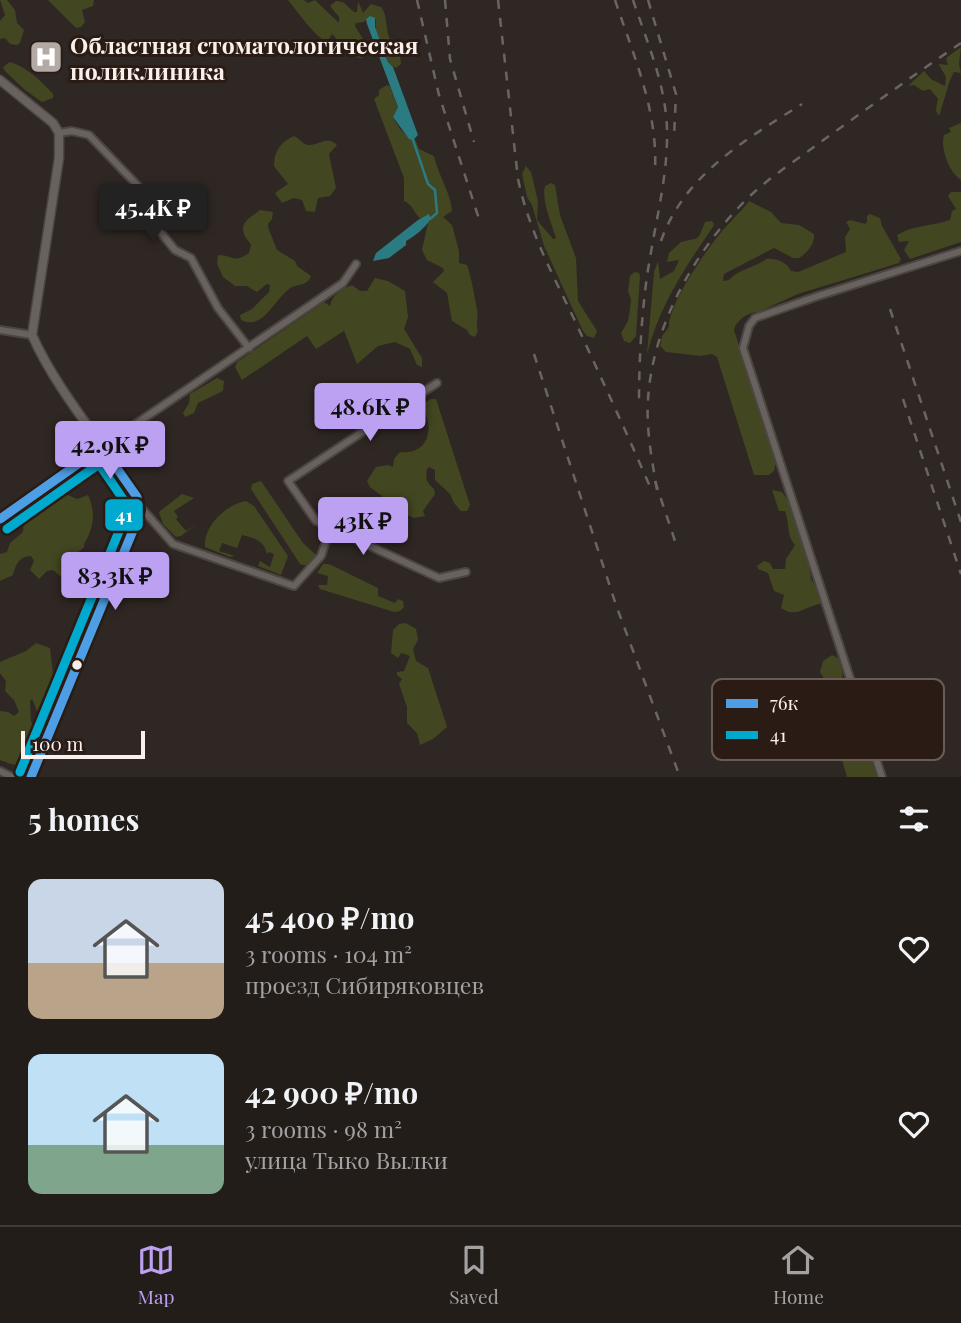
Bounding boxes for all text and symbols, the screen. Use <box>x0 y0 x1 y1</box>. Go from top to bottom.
place label: Областная стоматологическая поликлиника <box>70 29 418 86</box>
hospital icon: Областная стоматологическая поликлиника <box>27 38 65 76</box>
pin: 45.4K ₽ <box>88 184 218 244</box>
text: 45.4K ₽ <box>115 191 191 222</box>
pin: 48.6K ₽ <box>305 384 435 443</box>
text: 48.6K ₽ <box>330 390 410 421</box>
pin: 42.9K ₽ <box>45 421 175 481</box>
text: 42.9K ₽ <box>71 428 149 459</box>
line badge: 41 <box>104 498 144 532</box>
pin: 43K ₽ <box>314 498 412 557</box>
text: 41 <box>115 501 133 527</box>
text: 43K ₽ <box>334 504 392 535</box>
pin: 83.3K ₽ <box>50 552 180 612</box>
text: 83.3K ₽ <box>77 559 153 590</box>
unlabelled marker <box>70 658 84 672</box>
legend <box>712 679 944 760</box>
text: 76к <box>770 689 799 715</box>
text: 41 <box>770 721 786 747</box>
scale bar <box>21 728 145 760</box>
text: 100 m <box>32 730 83 756</box>
text: 5 homes <box>28 799 139 839</box>
icon: filters <box>895 800 933 838</box>
text: 45 400 ₽/mo <box>245 897 415 937</box>
icon: home <box>84 907 168 991</box>
icon: heart <box>895 930 933 968</box>
text: 3 rooms · 104 m² <box>245 938 412 969</box>
text: проезд Сибиряковцев <box>245 969 484 1000</box>
text: 42 900 ₽/mo <box>245 1072 418 1112</box>
icon: home <box>84 1082 168 1166</box>
icon: heart <box>895 1105 933 1143</box>
text: 3 rooms · 98 m² <box>245 1113 402 1144</box>
text: улица Тыко Вылки <box>245 1144 448 1175</box>
tab: Map <box>137 1241 175 1309</box>
tab: Saved <box>449 1241 499 1309</box>
tab: Home <box>773 1241 824 1309</box>

